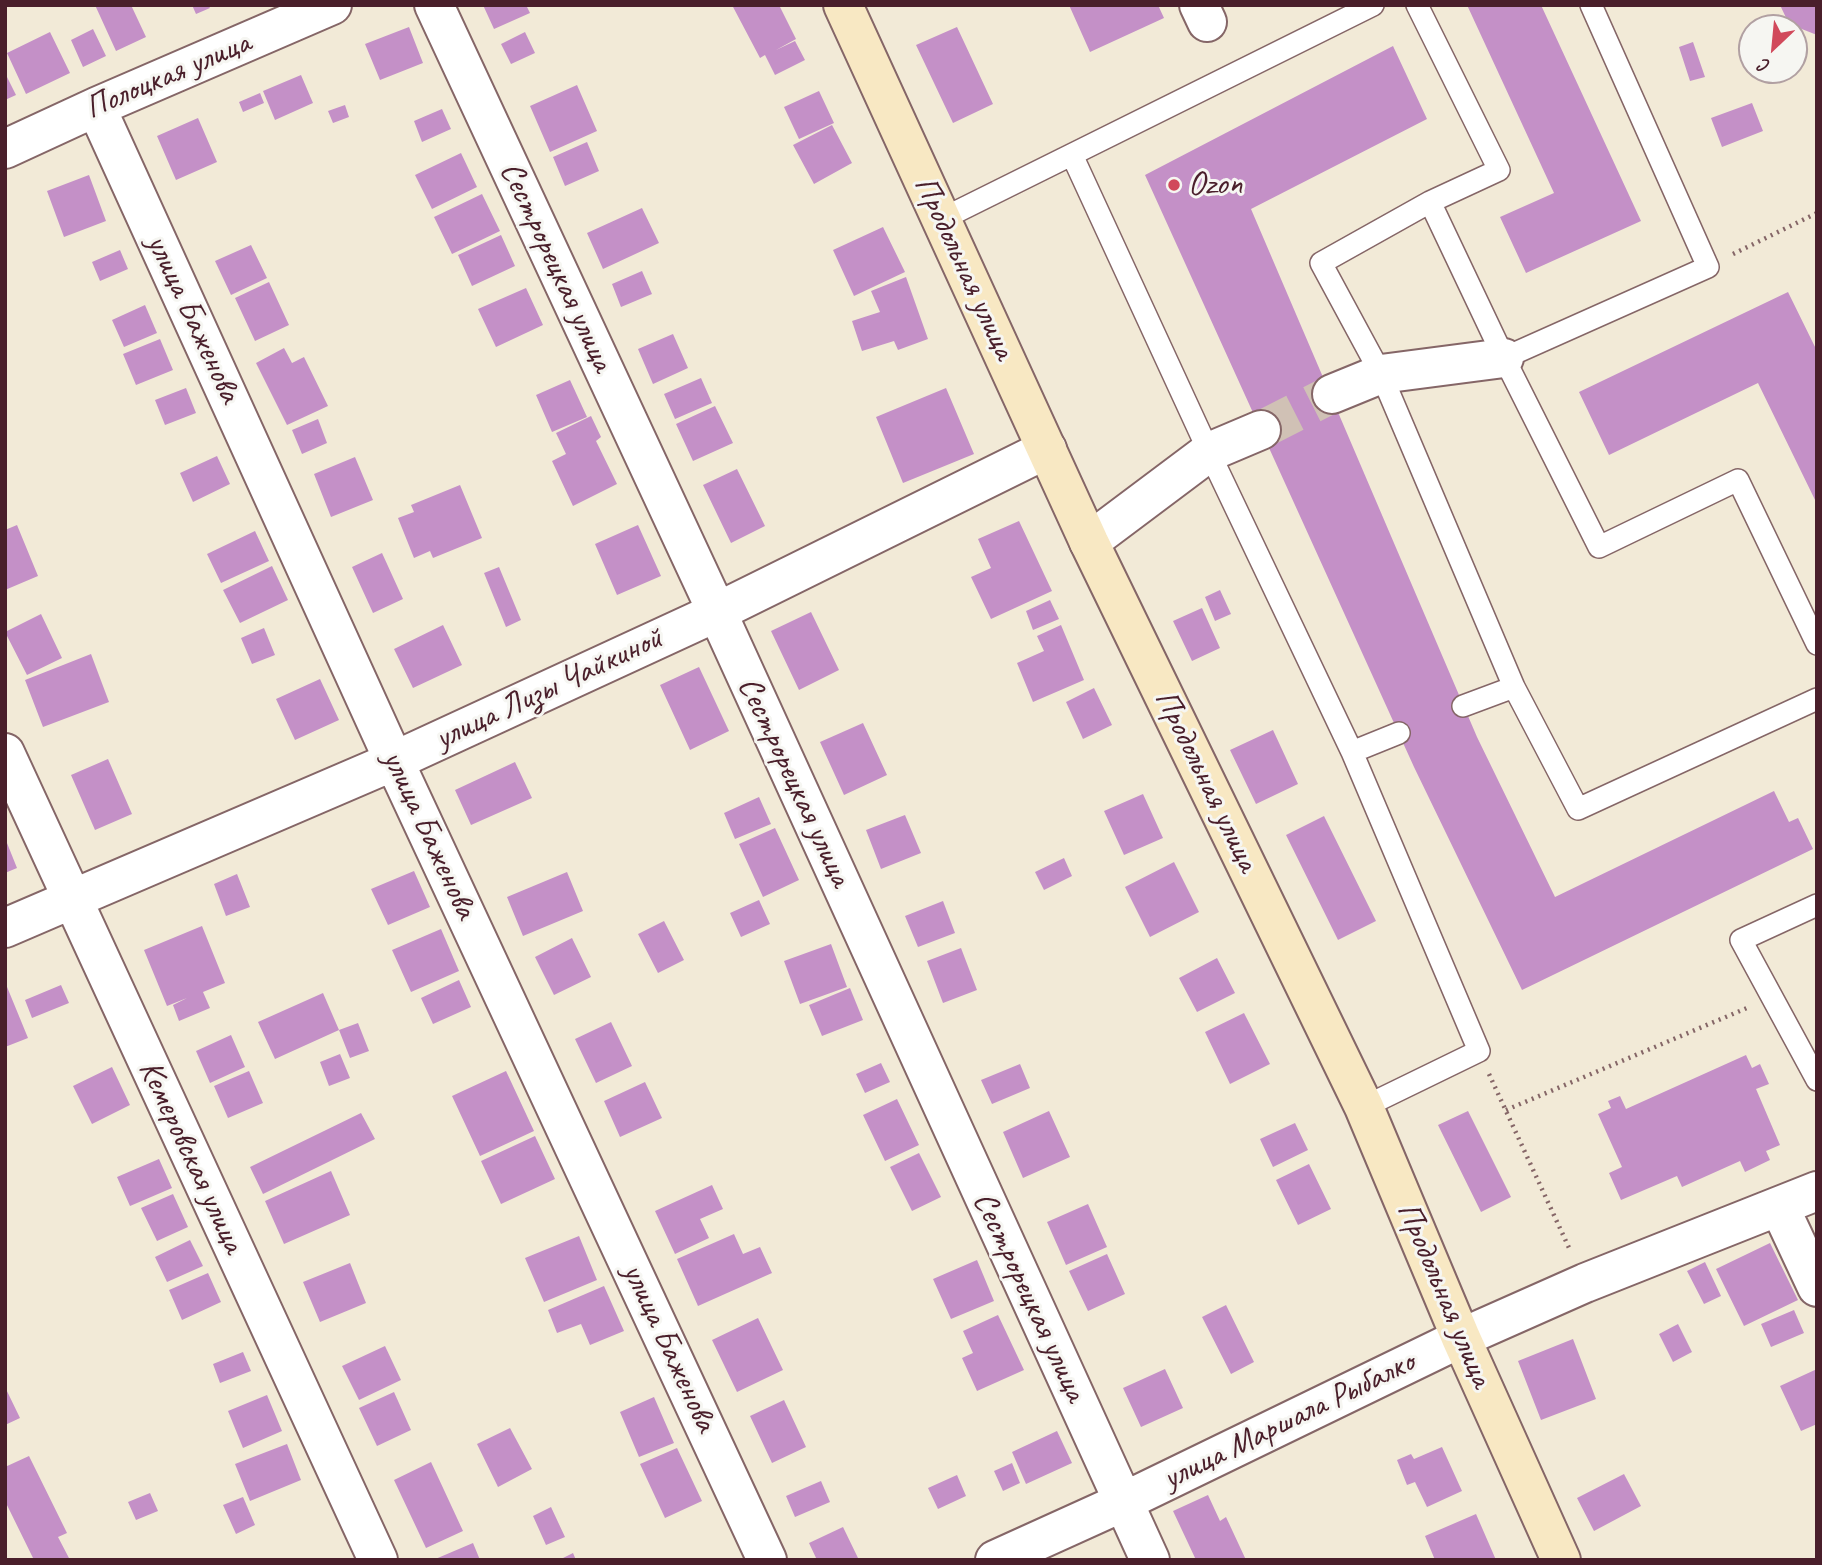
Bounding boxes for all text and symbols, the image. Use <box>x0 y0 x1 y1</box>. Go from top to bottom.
north arrow <box>1738 14 1808 84</box>
street label: Полоцкая улица <box>80 23 256 129</box>
text: С <box>1755 53 1774 79</box>
street label: Сестрорецкая улица <box>490 156 622 378</box>
place label: Ozon <box>1188 165 1242 205</box>
street label: Продольная улица <box>904 170 1024 366</box>
marker: Ozon <box>1166 177 1182 193</box>
street label: улица Баженова <box>137 229 249 409</box>
street label: улица Лизы Чайкиной <box>429 619 669 759</box>
street label: Сестрорецкая улица <box>728 671 860 893</box>
street label: Продольная улица <box>1145 684 1267 878</box>
street label: улица Баженова <box>373 745 485 925</box>
street label: Кемеровская улица <box>129 1054 253 1260</box>
street label: Сестрорецкая улица <box>963 1186 1095 1408</box>
street label: Продольная улица <box>1387 1197 1501 1393</box>
street label: улица Баженова <box>613 1258 725 1438</box>
street label: улица Маршала Рыбалко <box>1157 1343 1421 1499</box>

